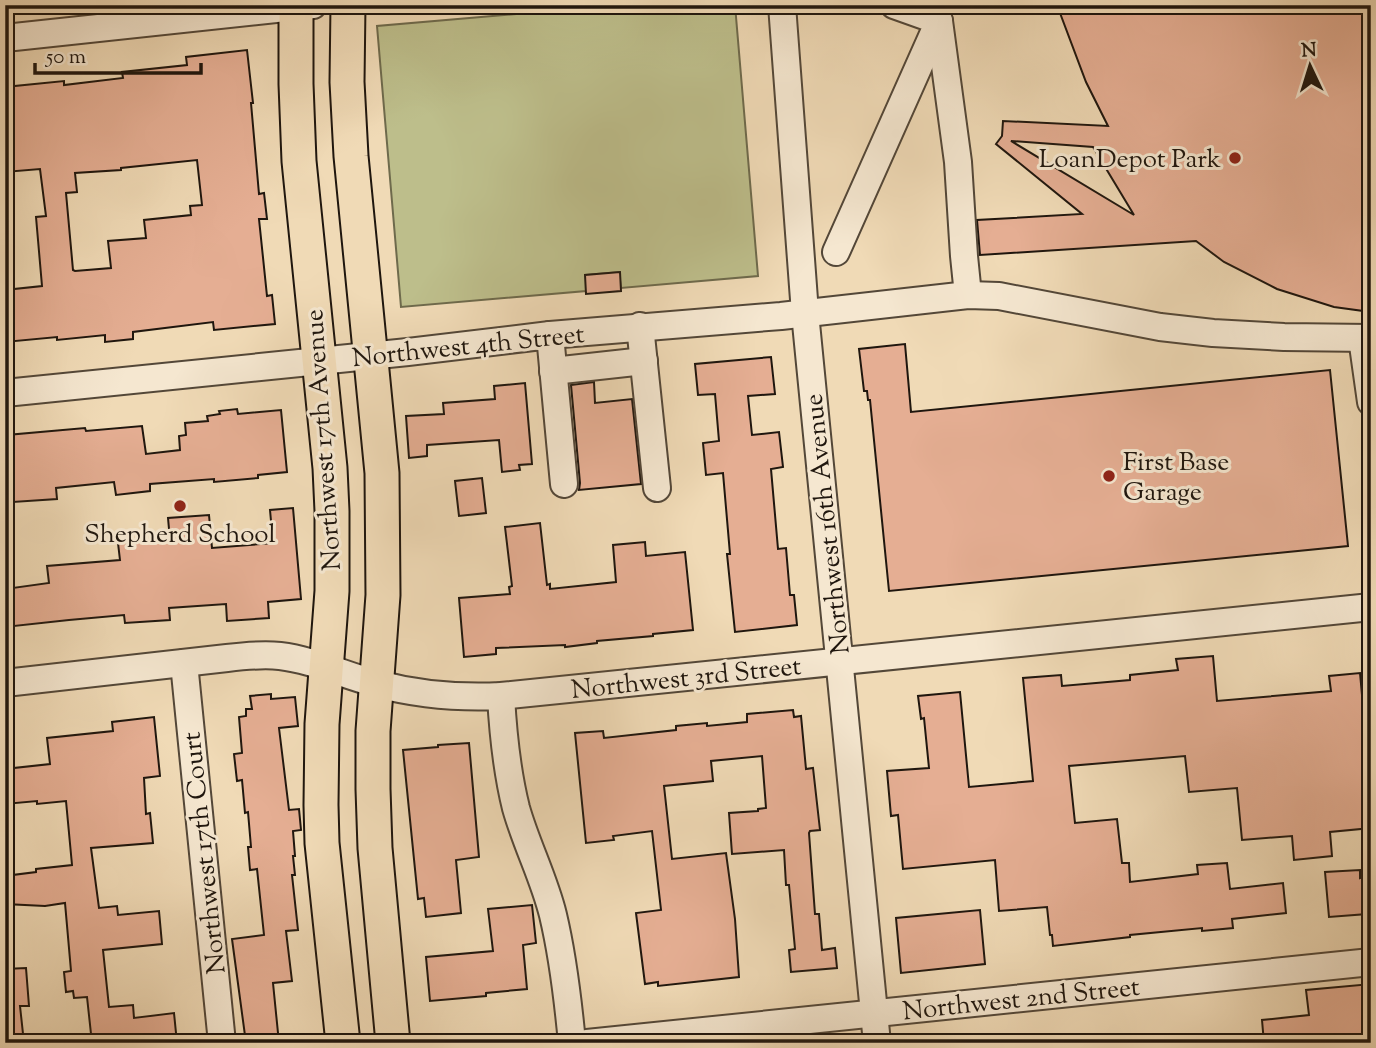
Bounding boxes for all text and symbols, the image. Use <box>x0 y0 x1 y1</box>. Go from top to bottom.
scale bar <box>35 32 201 76</box>
north arrow <box>1274 32 1344 102</box>
text: N <box>1300 38 1317 66</box>
text: 50 m <box>45 43 86 73</box>
place label: LoanDepot Park <box>1039 142 1221 179</box>
marker: LoanDepot Park <box>1227 150 1243 166</box>
street label: Northwest 17th Avenue <box>297 308 352 572</box>
street label: Northwest 4th Street <box>350 317 586 378</box>
street label: Northwest 16th Avenue <box>796 392 861 656</box>
place label: First Base Garage <box>1123 445 1229 512</box>
marker: First Base Garage <box>1101 468 1117 484</box>
marker: Shepherd School <box>172 498 188 514</box>
place label: Shepherd School <box>84 517 276 554</box>
street label: Northwest 3rd Street <box>569 649 803 710</box>
street label: Northwest 17th Court <box>174 730 237 976</box>
street label: Northwest 2nd Street <box>901 970 1142 1031</box>

